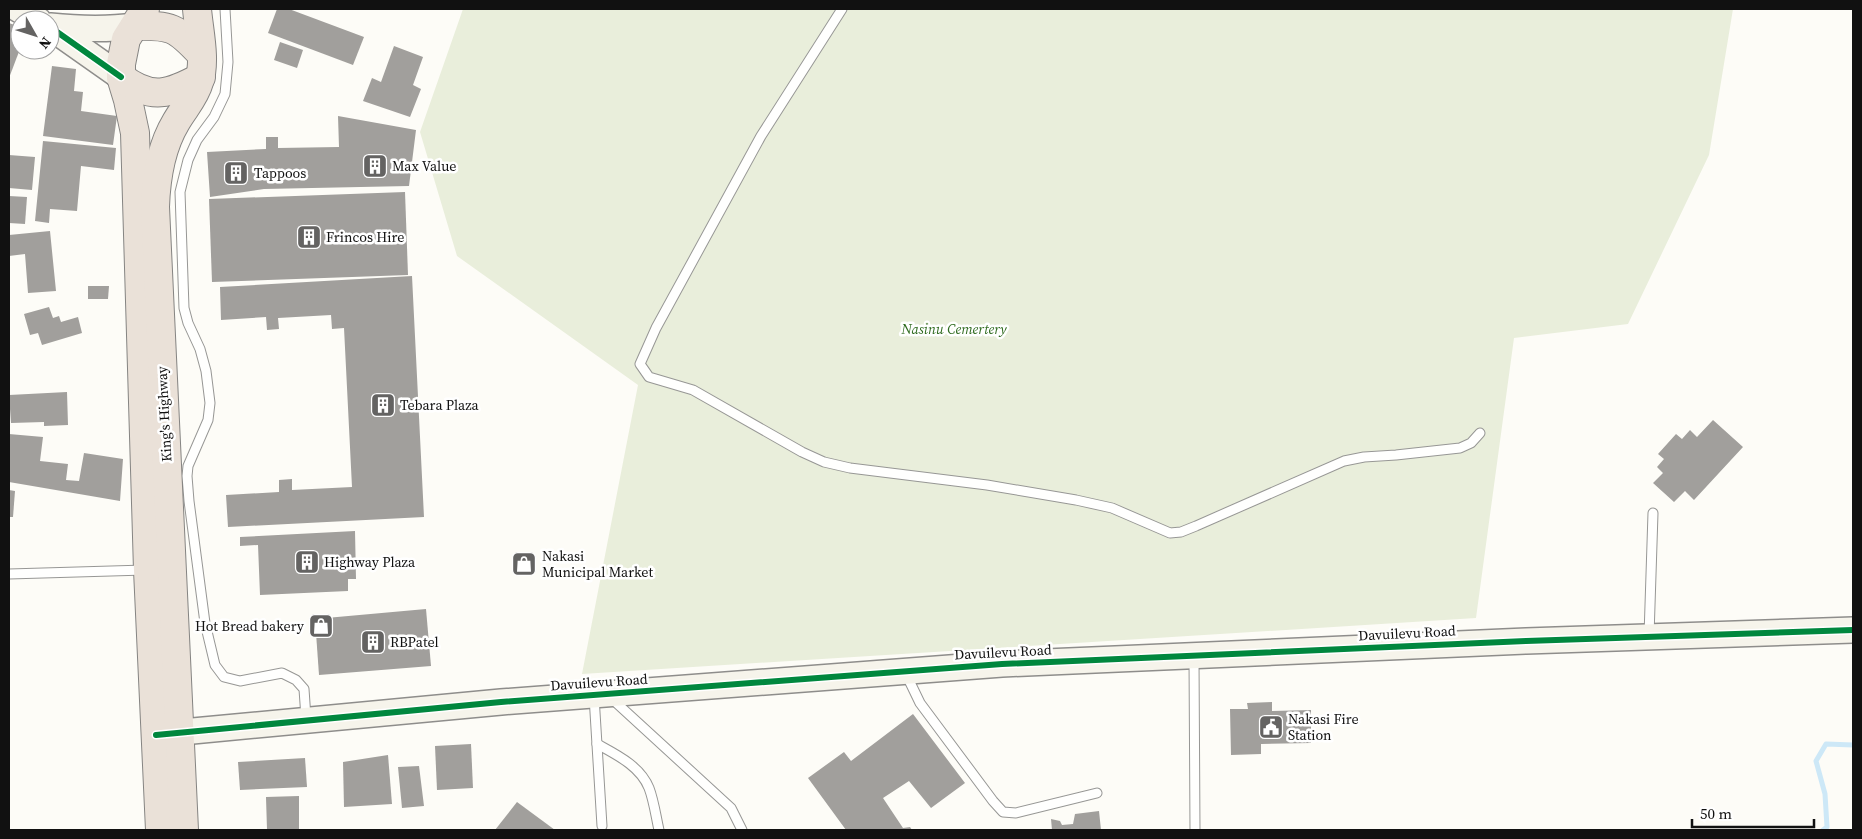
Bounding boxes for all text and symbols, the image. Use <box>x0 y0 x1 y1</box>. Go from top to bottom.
north arrow <box>10 10 60 60</box>
text: N <box>34 33 56 53</box>
building icon: Max Value <box>362 153 388 179</box>
place label: Max Value <box>392 156 456 176</box>
building icon: Tappoos <box>223 160 249 186</box>
place label: Tappoos <box>254 163 306 183</box>
building icon: Frincos Hire <box>296 224 322 250</box>
place label: Frincos Hire <box>326 227 404 247</box>
park label: Nasinu Cemertery <box>900 319 1007 339</box>
street label: King's Highway <box>151 365 176 462</box>
building icon: Tebara Plaza <box>370 392 396 418</box>
place label: Tebara Plaza <box>400 395 480 415</box>
place label: Nakasi Municipal Market <box>542 546 653 582</box>
building icon: Highway Plaza <box>294 549 320 575</box>
shop icon: Nakasi Municipal Market <box>511 551 537 577</box>
place label: Highway Plaza <box>324 552 416 572</box>
shop icon: Hot Bread bakery <box>308 613 334 639</box>
place label: Hot Bread bakery <box>195 616 305 636</box>
street label: Davuilevu Road <box>1358 620 1456 646</box>
building icon: RBPatel <box>360 629 386 655</box>
place label: RBPatel <box>390 632 439 652</box>
street label: Davuilevu Road <box>954 639 1052 665</box>
street label: Davuilevu Road <box>550 669 648 695</box>
place label: Nakasi Fire Station <box>1288 709 1359 745</box>
public building icon: Nakasi Fire Station <box>1258 714 1284 740</box>
scale bar <box>1692 796 1814 828</box>
text: 50 m <box>1700 803 1732 824</box>

